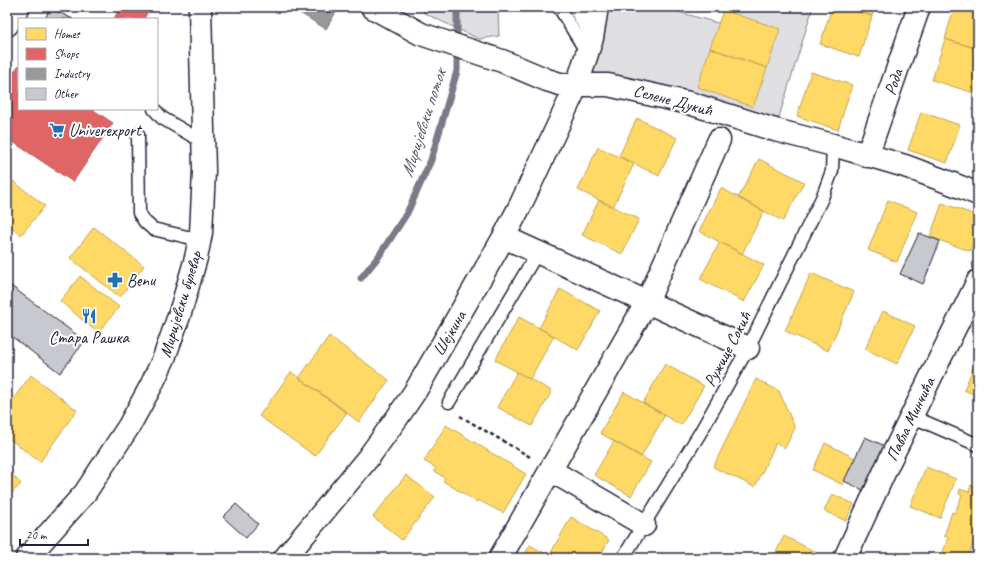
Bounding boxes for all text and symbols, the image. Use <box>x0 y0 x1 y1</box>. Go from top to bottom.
legend <box>18 18 158 110</box>
text: Homes <box>54 26 81 42</box>
text: Shops <box>54 46 79 62</box>
water label: Миријевски поток <box>395 63 452 179</box>
street label: Рода <box>879 65 908 98</box>
text: Industry <box>54 66 91 82</box>
street label: Селене Дукић <box>631 80 715 121</box>
text: Other <box>54 86 80 102</box>
place label: Univerexport <box>69 120 143 141</box>
supermarket icon: Univerexport <box>48 121 66 139</box>
street label: Миријевски булевар <box>154 247 207 360</box>
place label: Benu <box>127 270 157 291</box>
pharmacy icon: Benu <box>106 271 124 289</box>
street label: Шејкина <box>428 306 471 359</box>
restaurant icon: Стара Рашка <box>80 307 98 325</box>
street label: Ружице Сокић <box>699 308 756 390</box>
place label: Стара Рашка <box>49 327 131 348</box>
street label: Павла Минчића <box>881 373 940 465</box>
scale bar <box>20 521 88 547</box>
text: 20 m <box>26 527 48 543</box>

